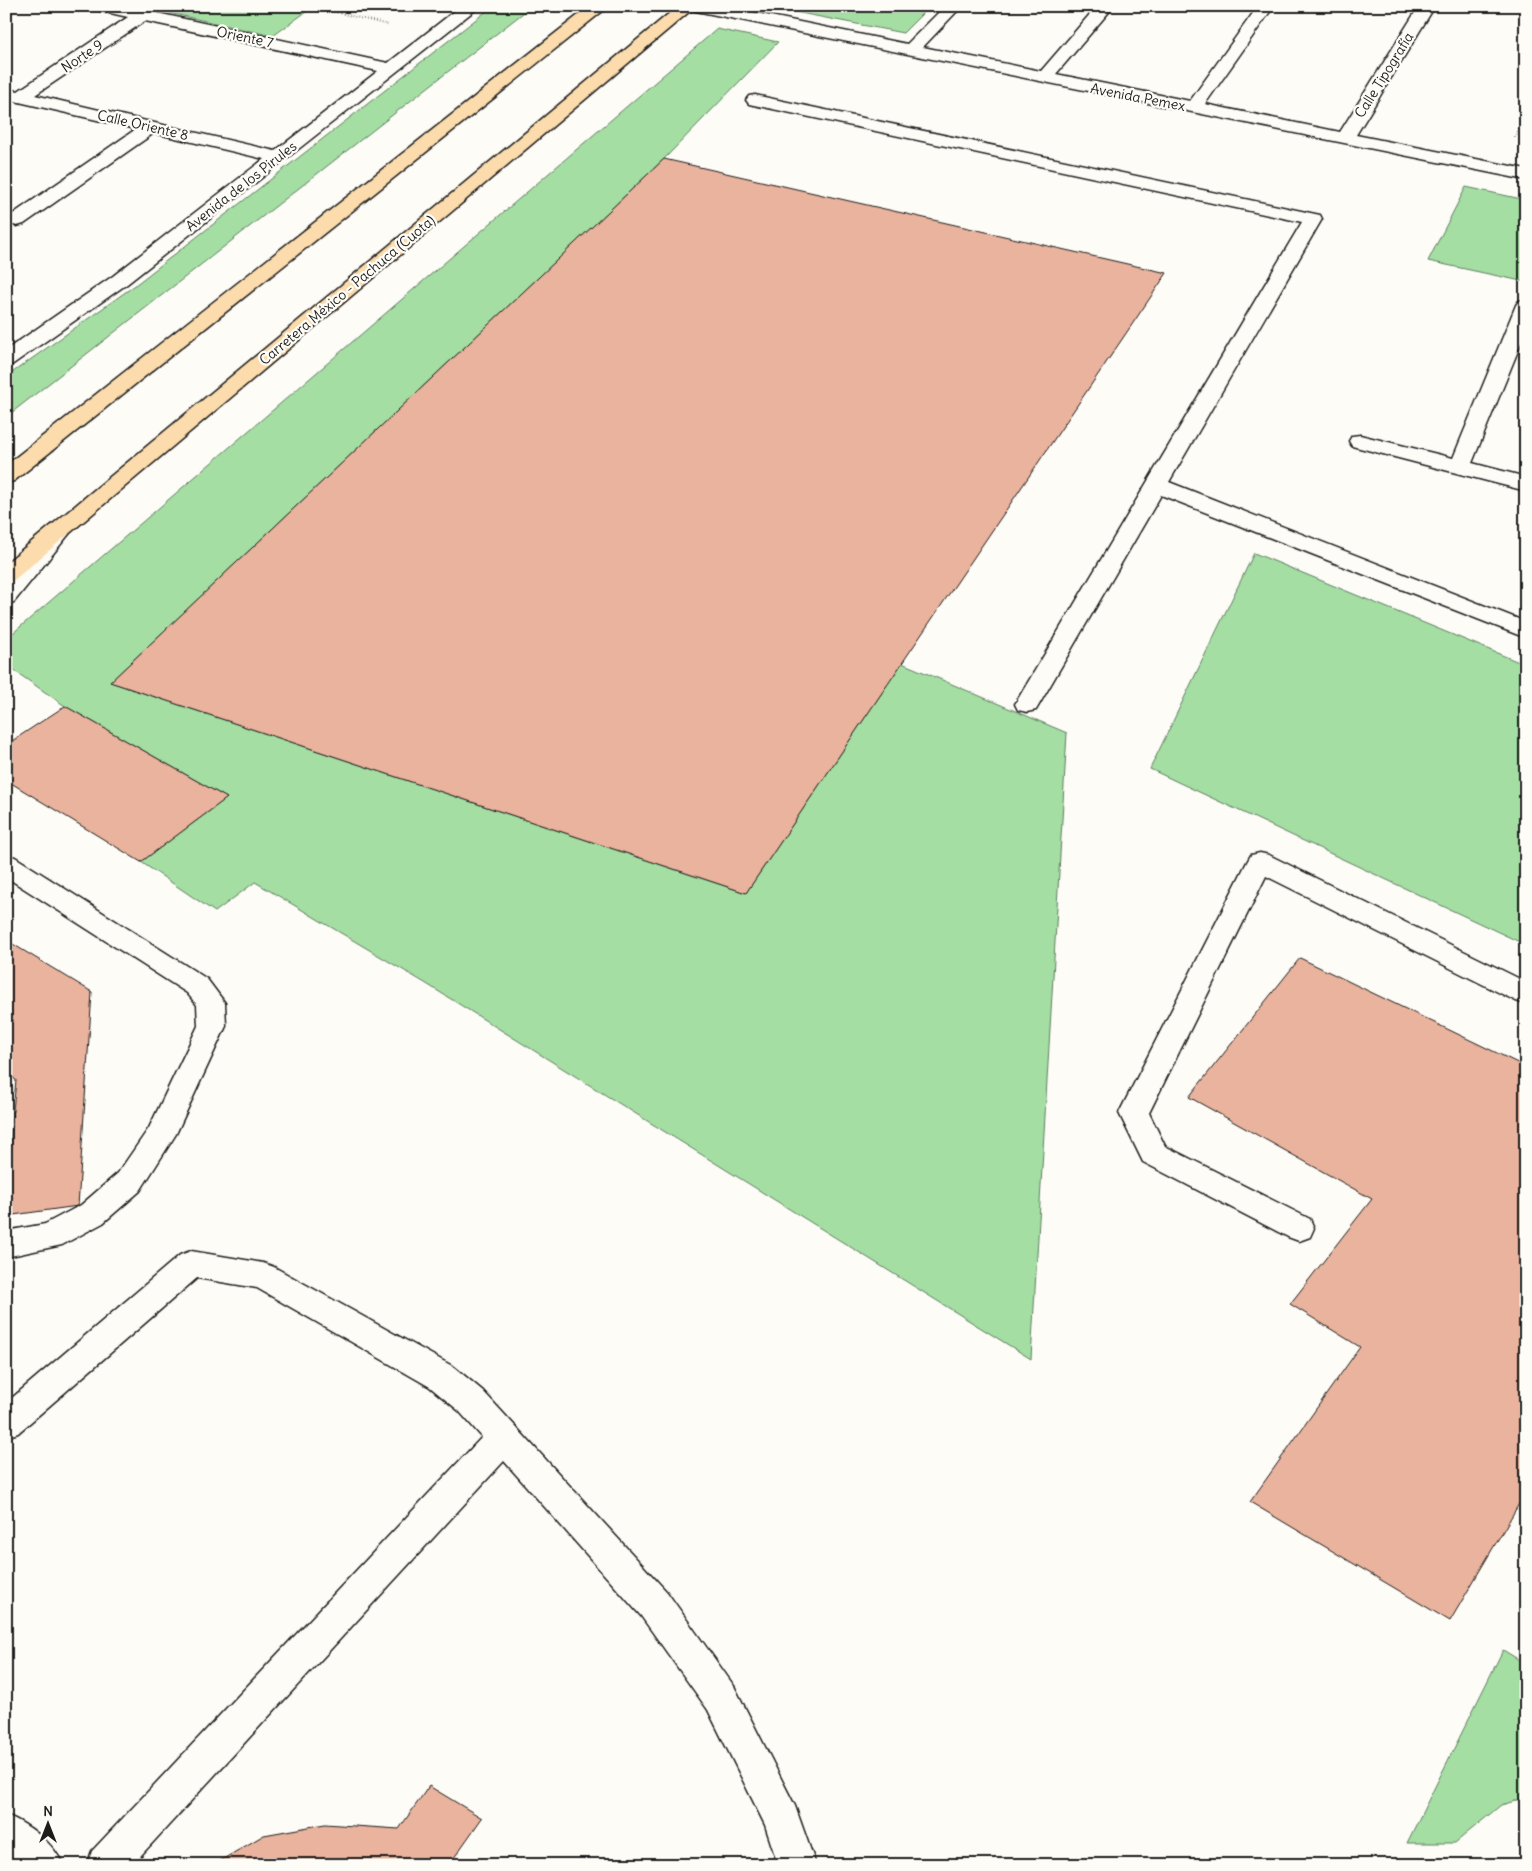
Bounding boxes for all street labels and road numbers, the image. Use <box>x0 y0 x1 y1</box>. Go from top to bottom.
street label: Oriente 7 <box>215 22 275 52</box>
street label: Calle Tipografía <box>1351 29 1418 121</box>
street label: Norte 9 <box>58 36 106 76</box>
street label: Avenida Pemex <box>1089 79 1187 115</box>
street label: Calle Oriente 8 <box>96 106 190 144</box>
street label: Avenida de los Pirules <box>182 137 300 235</box>
street label: Carretera México - Pachuca (Cuota) <box>255 211 439 369</box>

